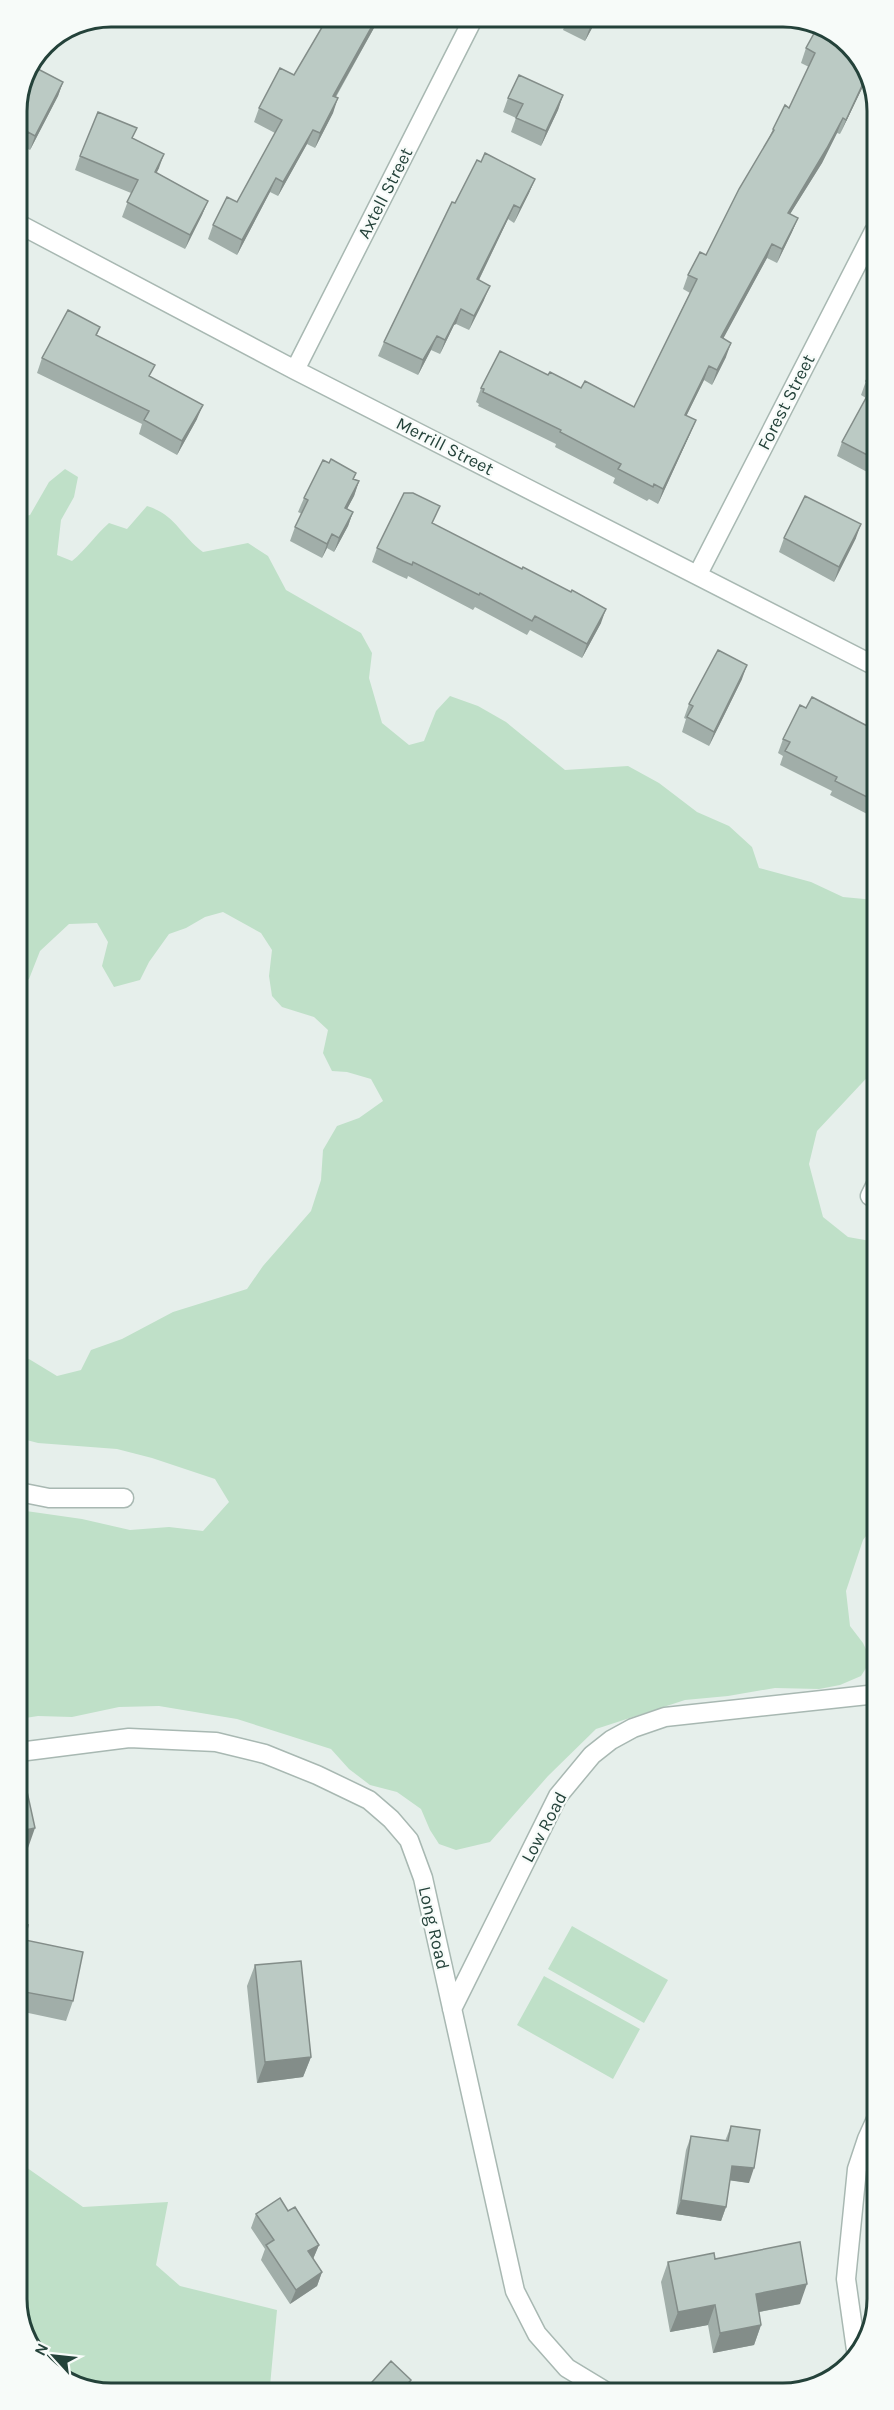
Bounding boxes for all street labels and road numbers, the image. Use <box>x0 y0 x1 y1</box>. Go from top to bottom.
street label: Axtell Street <box>353 144 417 242</box>
street label: Forest Street <box>752 350 820 454</box>
street label: Merrill Street <box>392 412 498 480</box>
street label: Low Road <box>516 1788 572 1866</box>
street label: Long Road <box>414 1884 454 1972</box>

